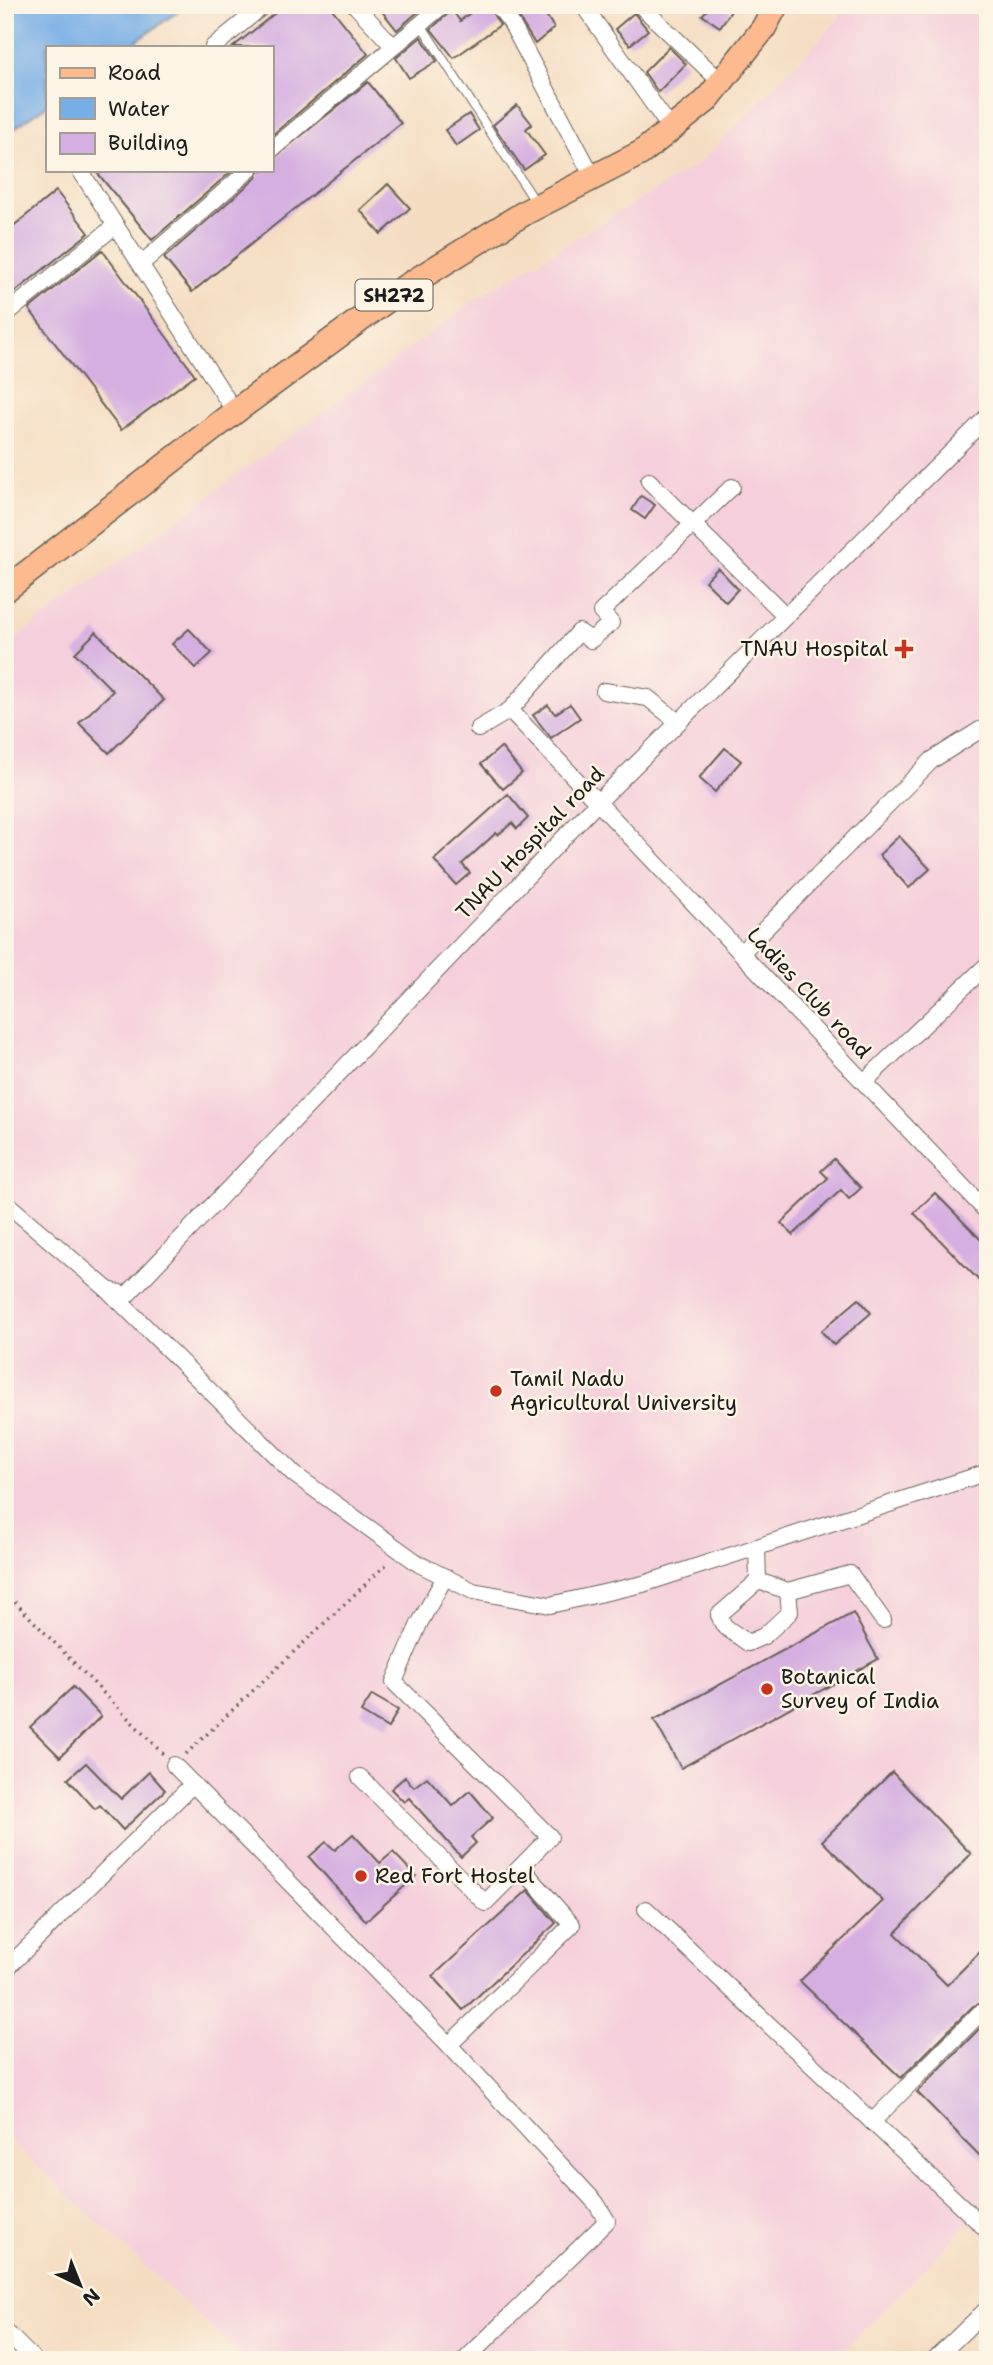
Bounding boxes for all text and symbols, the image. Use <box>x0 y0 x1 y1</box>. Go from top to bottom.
legend <box>46 46 273 172</box>
text: Road <box>108 59 161 87</box>
text: Water <box>108 95 170 123</box>
text: Building <box>108 129 188 157</box>
road number: SH272 <box>356 280 432 310</box>
place label: TNAU Hospital <box>740 635 889 663</box>
marker: TNAU Hospital <box>894 639 914 659</box>
street label: TNAU Hospital road <box>450 760 610 926</box>
street label: Ladies Club road <box>741 921 877 1065</box>
place label: Tamil Nadu Agricultural University <box>510 1365 737 1417</box>
marker: Tamil Nadu Agricultural University <box>488 1383 504 1399</box>
place label: Botanical Survey of India <box>781 1663 939 1715</box>
marker: Botanical Survey of India <box>759 1681 775 1697</box>
place label: Red Fort Hostel <box>375 1862 535 1890</box>
marker: Red Fort Hostel <box>353 1868 369 1884</box>
north arrow <box>46 2250 116 2320</box>
text: N <box>77 2283 105 2311</box>

